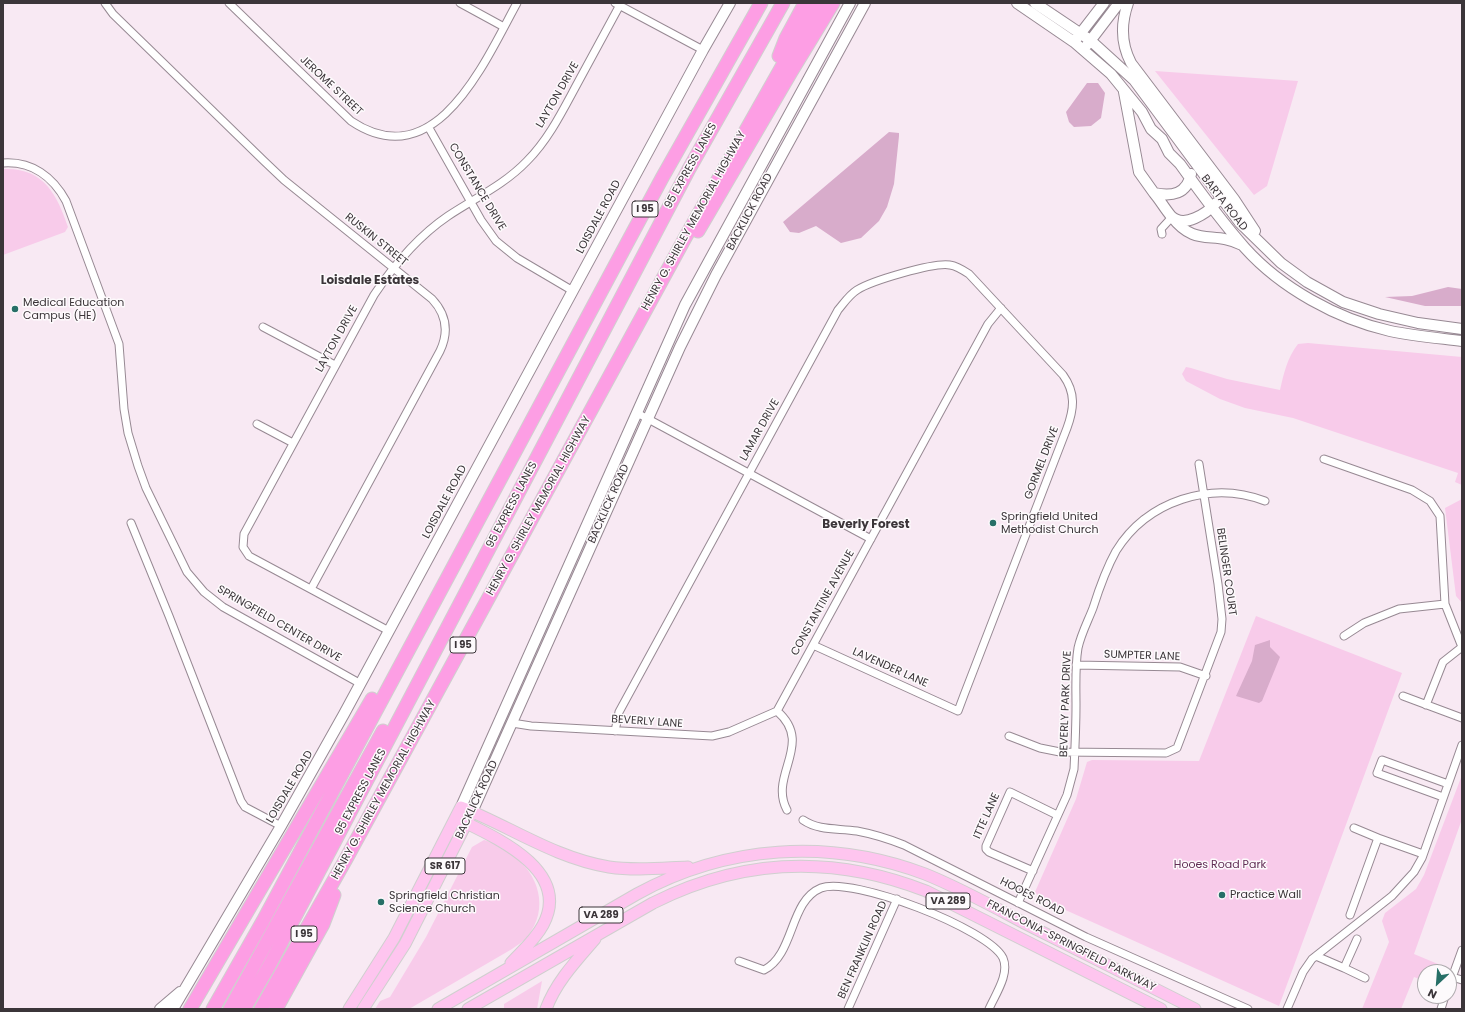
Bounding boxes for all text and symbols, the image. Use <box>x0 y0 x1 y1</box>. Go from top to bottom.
street label: JEROME STREET <box>297 53 365 119</box>
street label: LAYTON DRIVE <box>534 60 582 130</box>
street label: 95 EXPRESS LANES <box>662 121 720 211</box>
street label: HENRY G. SHIRLEY MEMORIAL HIGHWAY <box>639 129 749 313</box>
street label: CONSTANCE DRIVE <box>446 141 508 233</box>
street label: BACKLICK ROAD <box>724 171 776 253</box>
street label: BARTA ROAD <box>1198 172 1250 234</box>
street label: LOISDALE ROAD <box>574 178 624 256</box>
road number: I 95 <box>632 201 658 217</box>
street label: RUSKIN STREET <box>342 211 410 269</box>
district label: Loisdale Estates <box>321 274 419 288</box>
place label: Medical Education Campus (HE) <box>23 296 124 322</box>
street label: LAYTON DRIVE <box>313 303 361 375</box>
marker: Medical Education Campus (HE) <box>10 304 20 314</box>
street label: LAMAR DRIVE <box>738 397 782 463</box>
street label: HENRY G. SHIRLEY MEMORIAL HIGHWAY <box>484 414 594 598</box>
street label: GORMEL DRIVE <box>1022 425 1062 501</box>
street label: 95 EXPRESS LANES <box>484 460 540 550</box>
street label: BACKLICK ROAD <box>586 462 632 546</box>
street label: LOISDALE ROAD <box>420 463 470 541</box>
place label: Springfield United Methodist Church <box>1001 510 1099 536</box>
district label: Beverly Forest <box>822 518 910 532</box>
marker: Springfield United Methodist Church <box>988 518 998 528</box>
street label: BELINGER COURT <box>1213 527 1239 617</box>
street label: CONSTANTINE AVENUE <box>788 548 858 658</box>
street label: SPRINGFIELD CENTER DRIVE <box>215 583 343 665</box>
road number: I 95 <box>450 637 476 653</box>
street label: LAVENDER LANE <box>850 645 930 691</box>
street label: SUMPTER LANE <box>1104 648 1180 664</box>
street label: BEVERLY PARK DRIVE <box>1058 651 1074 757</box>
street label: HENRY G. SHIRLEY MEMORIAL HIGHWAY <box>329 698 439 882</box>
street label: BEVERLY LANE <box>611 713 683 731</box>
street label: 95 EXPRESS LANES <box>333 747 389 837</box>
street label: LOISDALE ROAD <box>264 748 316 826</box>
street label: BACKLICK ROAD <box>453 759 501 841</box>
street label: ITTE LANE <box>971 791 1003 841</box>
road number: SR 617 <box>425 858 465 874</box>
park label: Hooes Road Park <box>1174 858 1266 872</box>
street label: HOOES ROAD <box>998 875 1066 919</box>
place label: Practice Wall <box>1230 888 1301 902</box>
place label: Springfield Christian Science Church <box>389 889 500 915</box>
marker: Practice Wall <box>1217 890 1227 900</box>
road number: VA 289 <box>926 893 970 909</box>
marker: Springfield Christian Science Church <box>376 897 386 907</box>
street label: FRANCONIA-SPRINGFIELD PARKWAY <box>984 897 1158 995</box>
street label: BEN FRANKLIN ROAD <box>835 899 891 1001</box>
road number: VA 289 <box>579 907 623 923</box>
road number: I 95 <box>291 926 317 942</box>
north arrow <box>1417 964 1457 1004</box>
text: N <box>1425 985 1439 1003</box>

